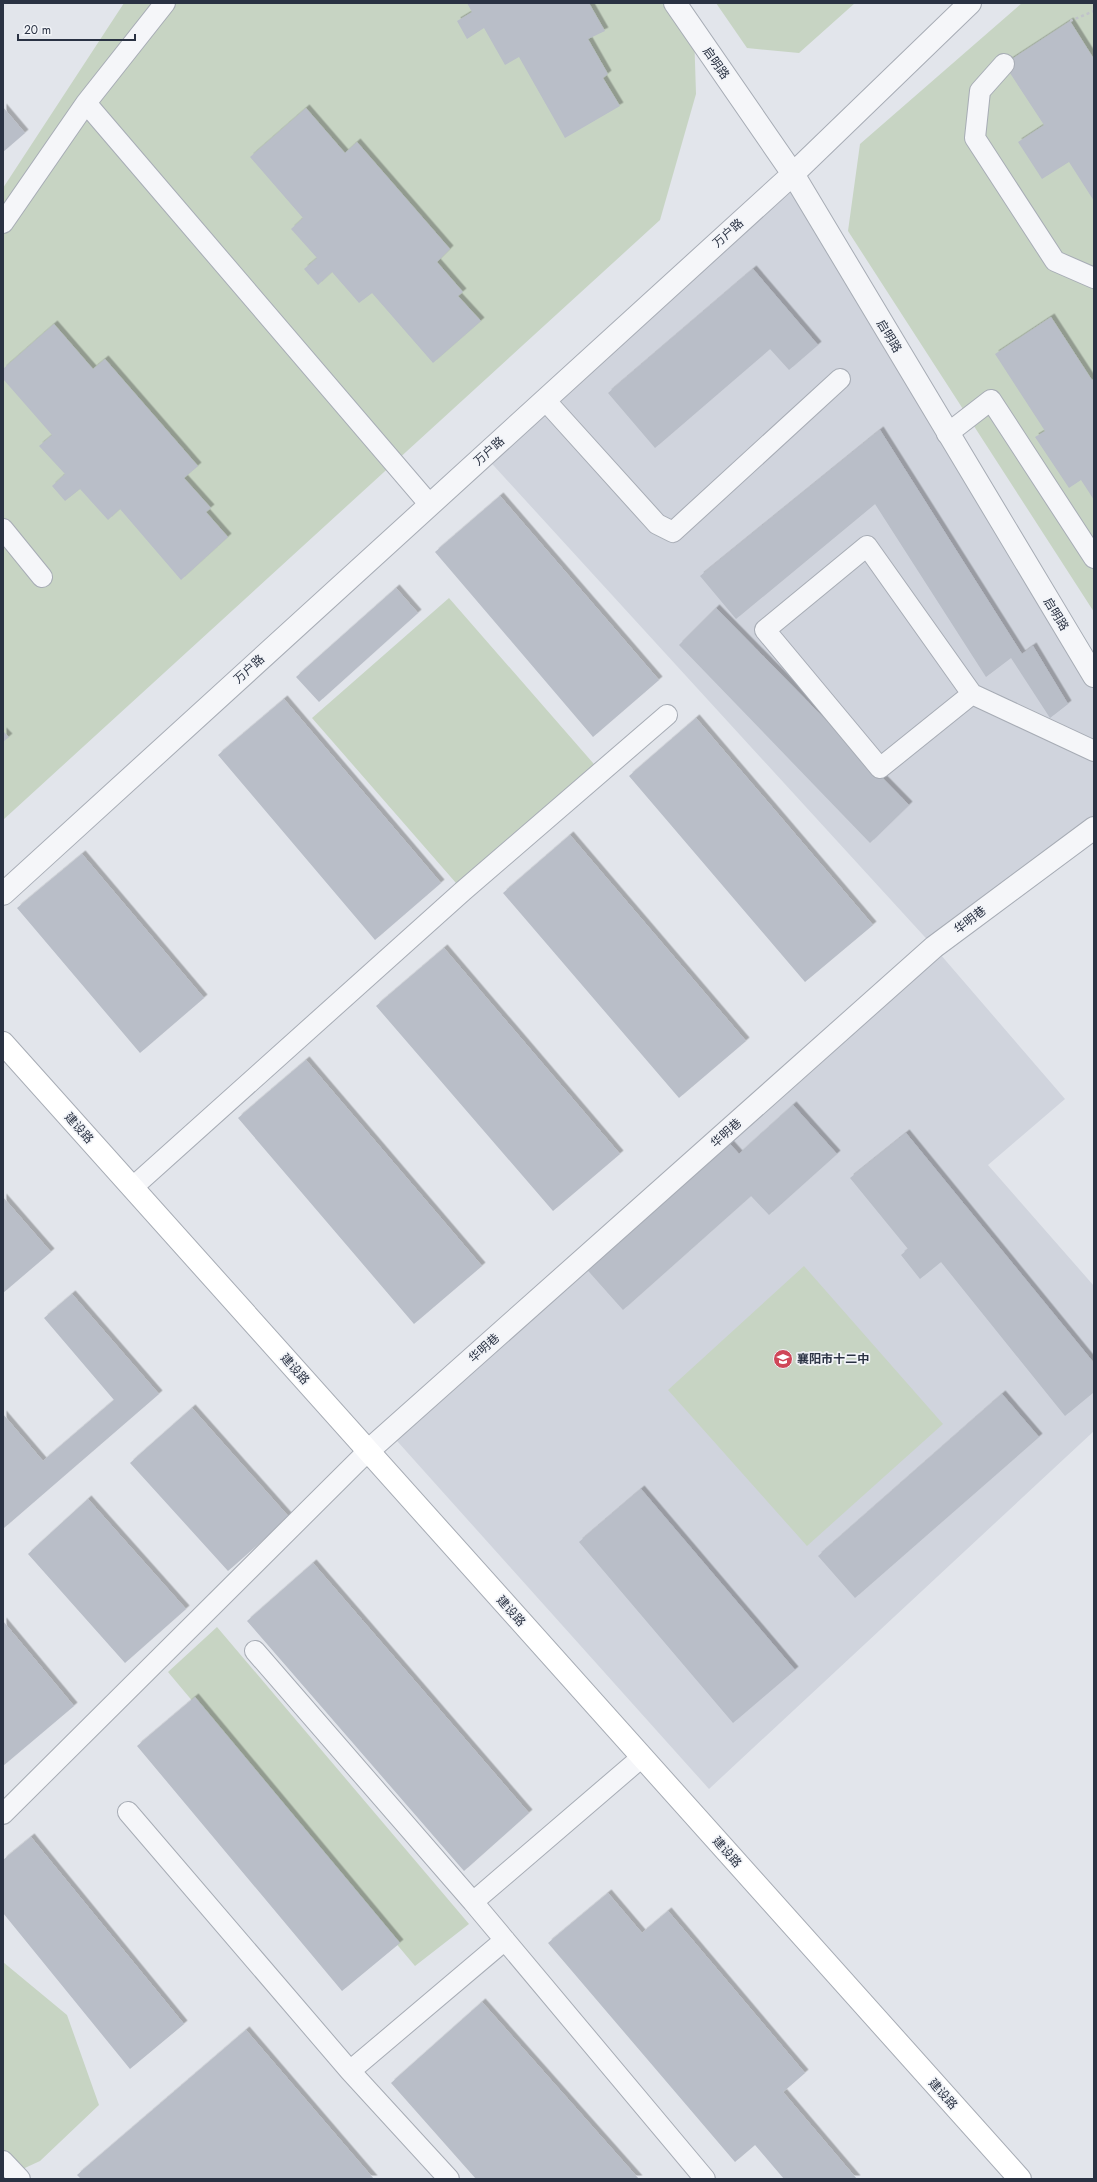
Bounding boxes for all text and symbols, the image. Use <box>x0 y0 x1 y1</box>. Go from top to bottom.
scale bar <box>18 16 135 42</box>
text: 20 m <box>24 21 51 39</box>
street label: 启明路 <box>698 43 734 83</box>
street label: 万户路 <box>709 214 747 252</box>
street label: 启明路 <box>872 316 906 356</box>
street label: 万户路 <box>470 432 508 470</box>
street label: 启明路 <box>1039 594 1073 634</box>
street label: 万户路 <box>230 650 268 688</box>
street label: 华明巷 <box>950 902 990 938</box>
street label: 建设路 <box>60 1109 98 1147</box>
street label: 华明巷 <box>707 1114 745 1152</box>
street label: 华明巷 <box>465 1329 503 1367</box>
school or university icon: 襄阳市十二中 <box>772 1348 794 1370</box>
street label: 建设路 <box>276 1350 314 1388</box>
place label: 襄阳市十二中 <box>797 1350 869 1368</box>
street label: 建设路 <box>492 1592 530 1630</box>
street label: 建设路 <box>708 1833 746 1871</box>
street label: 建设路 <box>924 2075 962 2113</box>

